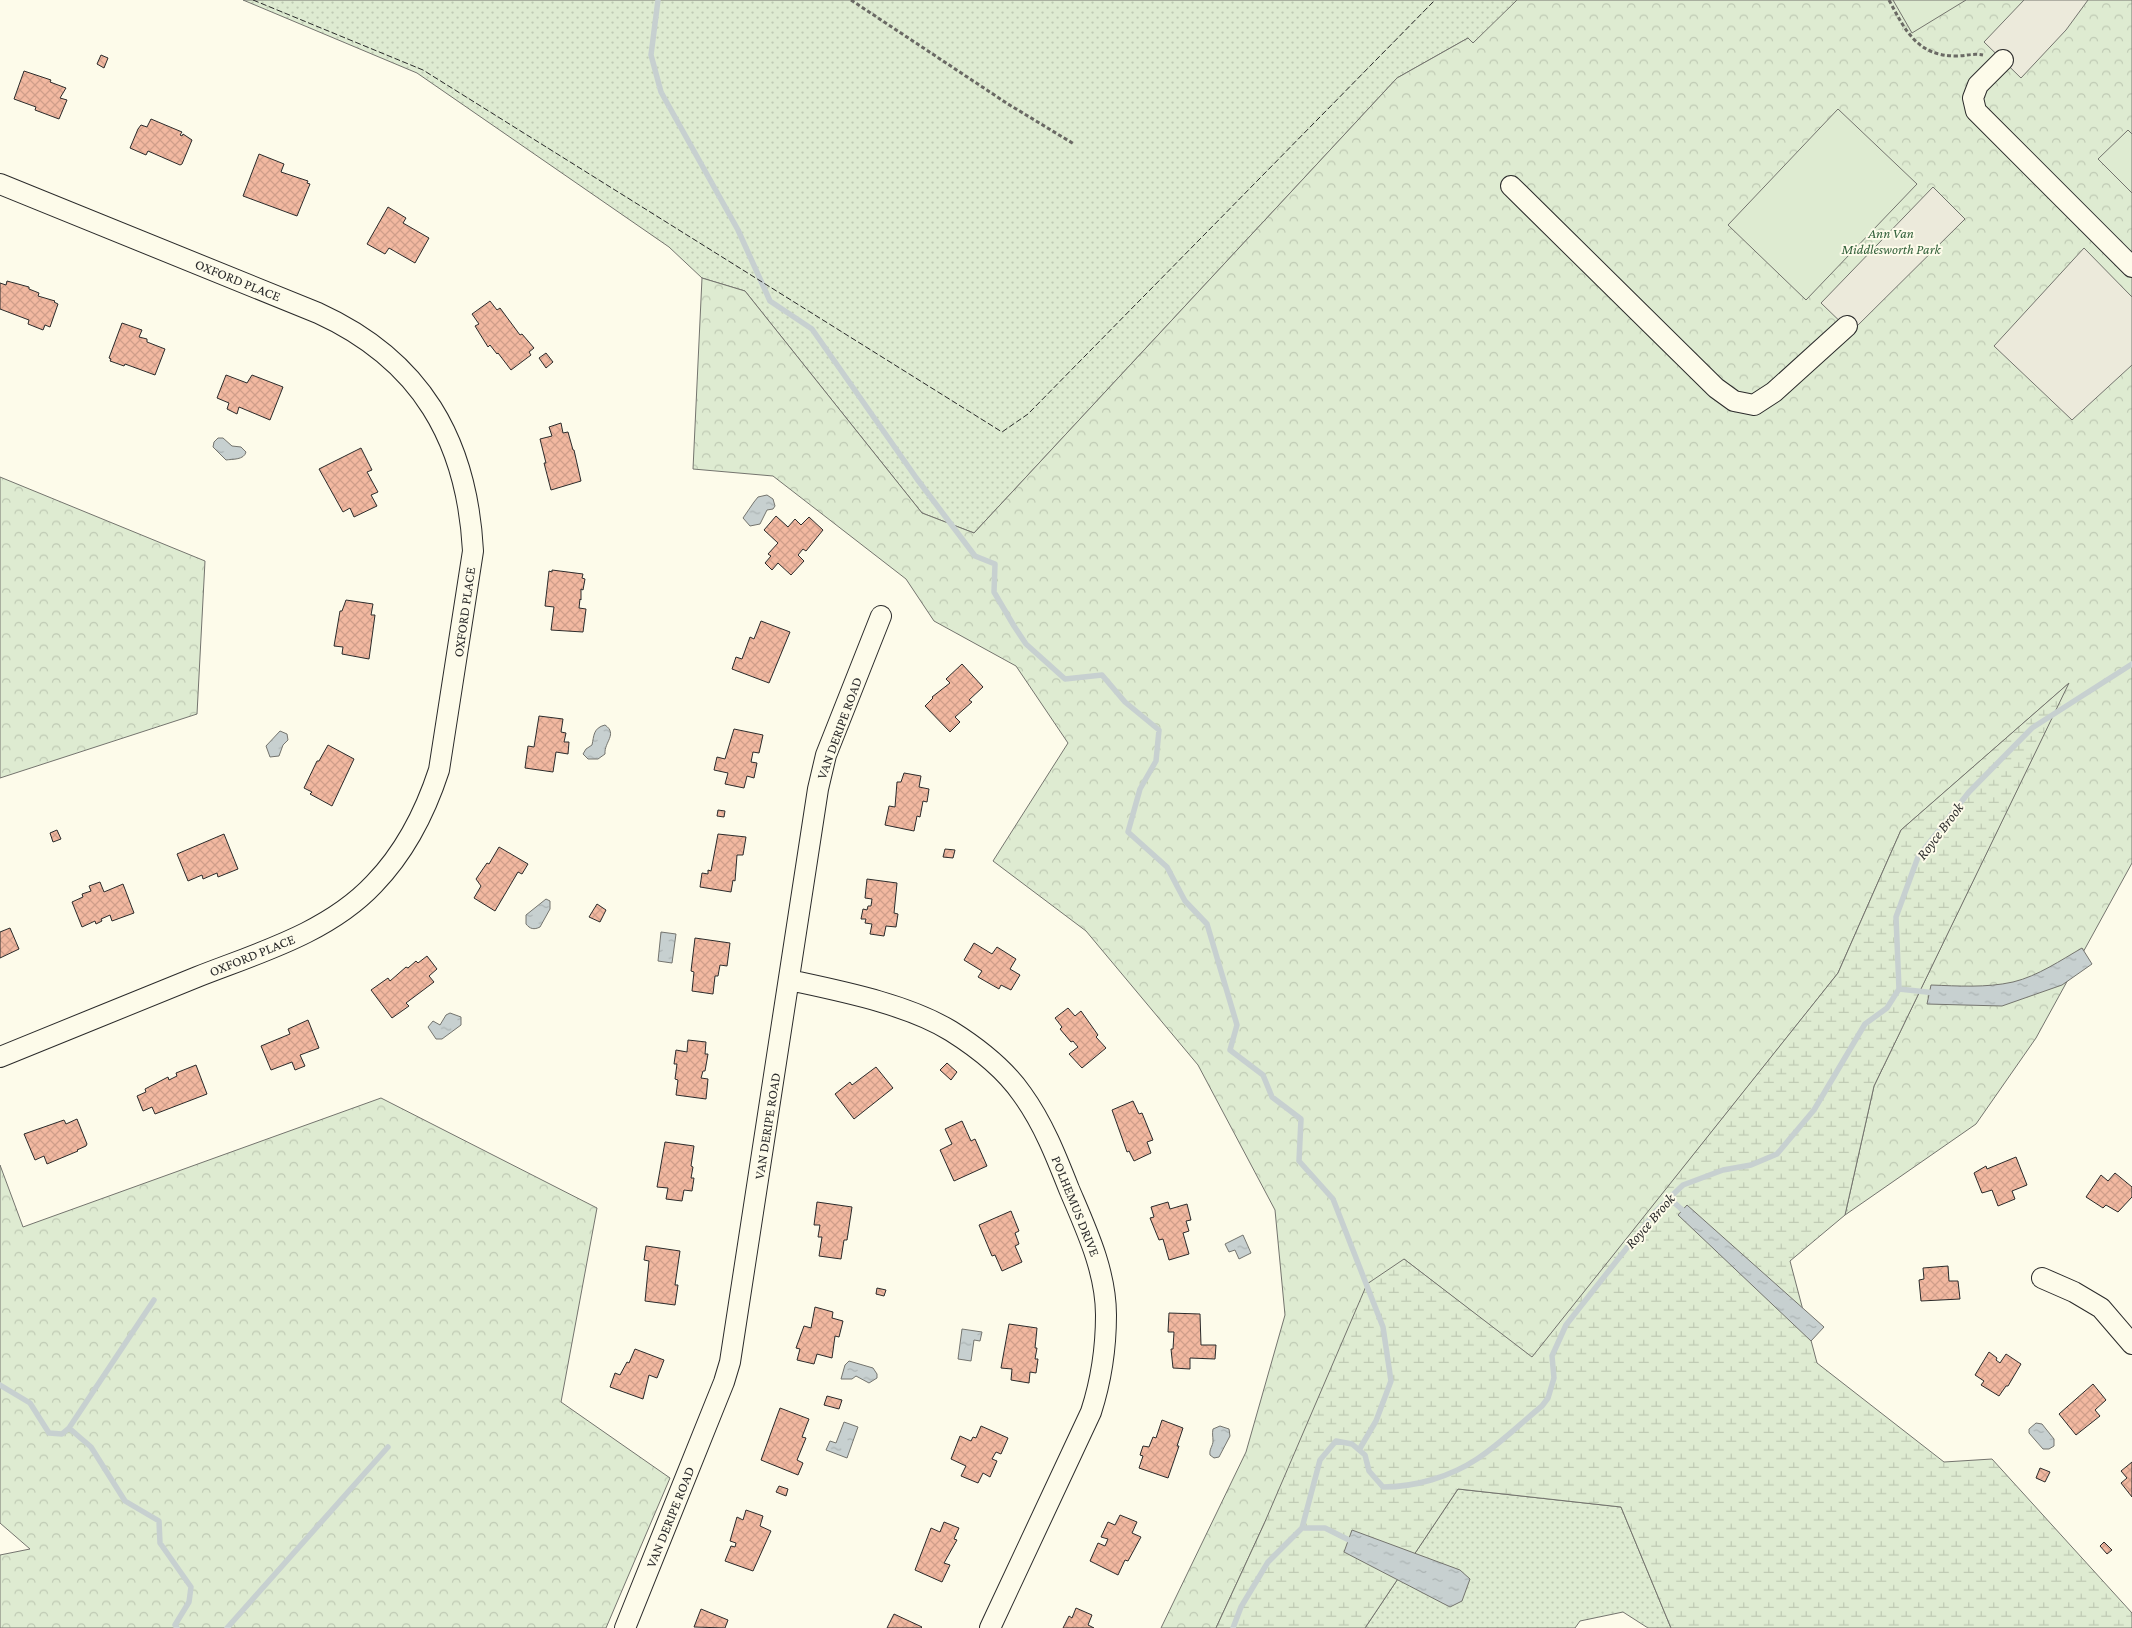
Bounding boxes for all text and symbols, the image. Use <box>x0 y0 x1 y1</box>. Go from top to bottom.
park label: Ann Van Middlesworth Park <box>1840 225 1941 257</box>
street label: OXFORD PLACE <box>193 256 283 305</box>
street label: OXFORD PLACE <box>450 566 478 658</box>
street label: VAN DERIPE ROAD <box>813 675 865 781</box>
water label: Royce Brook <box>1913 798 1968 863</box>
street label: OXFORD PLACE <box>207 930 297 979</box>
street label: VAN DERIPE ROAD <box>751 1072 783 1180</box>
street label: POLHEMUS DRIVE <box>1049 1153 1104 1259</box>
water label: Royce Brook <box>1622 1189 1680 1252</box>
street label: VAN DERIPE ROAD <box>642 1464 698 1570</box>

